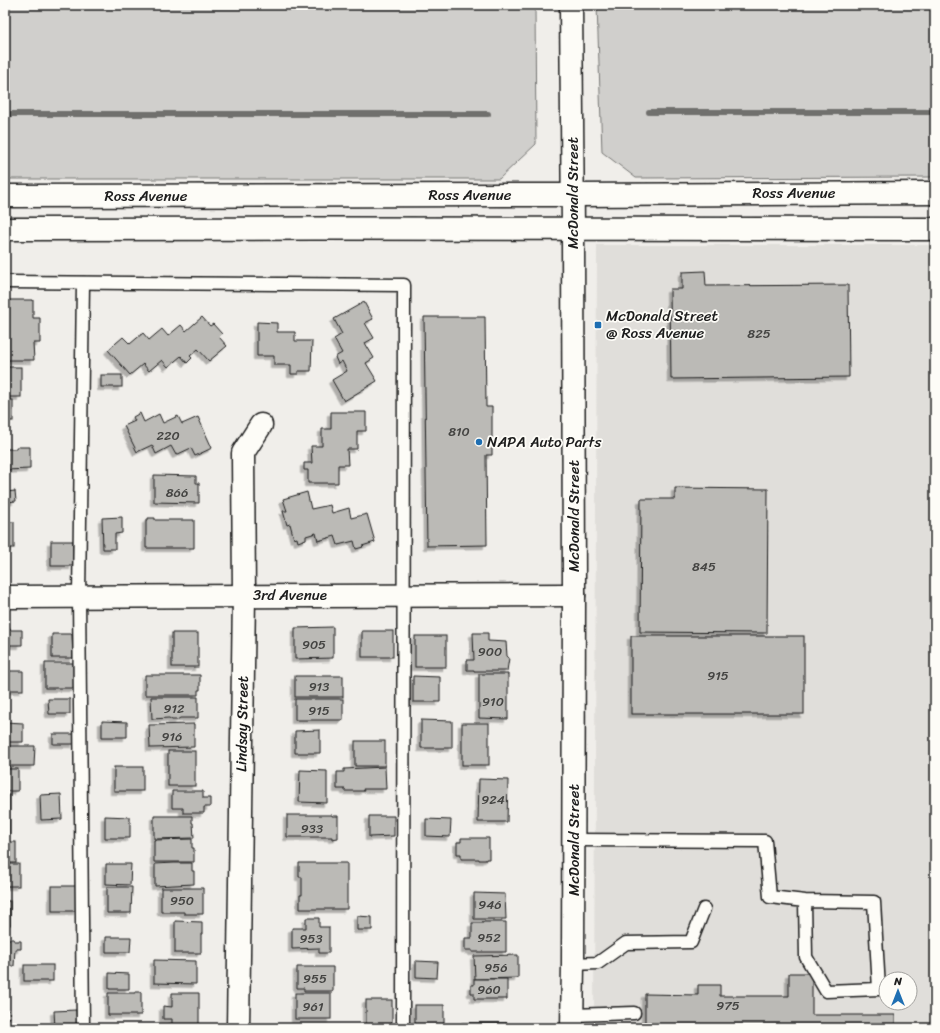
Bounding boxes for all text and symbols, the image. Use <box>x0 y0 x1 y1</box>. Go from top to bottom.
street label: McDonald Street <box>560 137 586 249</box>
street label: Ross Avenue <box>753 180 836 206</box>
street label: Ross Avenue <box>429 182 512 208</box>
street label: Ross Avenue <box>105 183 188 209</box>
place label: McDonald Street @ Ross Avenue <box>606 303 719 346</box>
marker: McDonald Street @ Ross Avenue <box>593 320 603 330</box>
house number: 825 <box>747 322 771 345</box>
house number: 810 <box>448 420 470 443</box>
house number: 220 <box>156 424 180 447</box>
place label: NAPA Auto Parts <box>487 429 601 455</box>
marker: NAPA Auto Parts <box>474 437 484 447</box>
street label: McDonald Street <box>561 460 587 572</box>
house number: 866 <box>166 481 188 504</box>
house number: 845 <box>692 555 716 578</box>
street label: 3rd Avenue <box>253 582 327 608</box>
house number: 905 <box>302 633 326 656</box>
house number: 900 <box>478 640 502 663</box>
house number: 915 <box>707 664 729 687</box>
street label: Lindsay Street <box>228 675 256 772</box>
house number: 913 <box>309 675 329 698</box>
house number: 910 <box>482 690 504 713</box>
house number: 912 <box>163 697 185 720</box>
house number: 915 <box>308 699 330 722</box>
house number: 916 <box>162 725 182 748</box>
street label: McDonald Street <box>561 784 587 896</box>
house number: 924 <box>481 788 505 811</box>
house number: 933 <box>301 817 323 840</box>
house number: 950 <box>170 889 194 912</box>
house number: 946 <box>478 893 502 916</box>
house number: 952 <box>477 926 501 949</box>
house number: 953 <box>299 927 323 950</box>
house number: 956 <box>484 956 508 979</box>
house number: 955 <box>303 967 327 990</box>
north arrow <box>878 971 918 1011</box>
text: N <box>893 972 902 991</box>
house number: 960 <box>477 978 501 1001</box>
house number: 975 <box>716 994 740 1017</box>
house number: 961 <box>303 995 324 1018</box>

